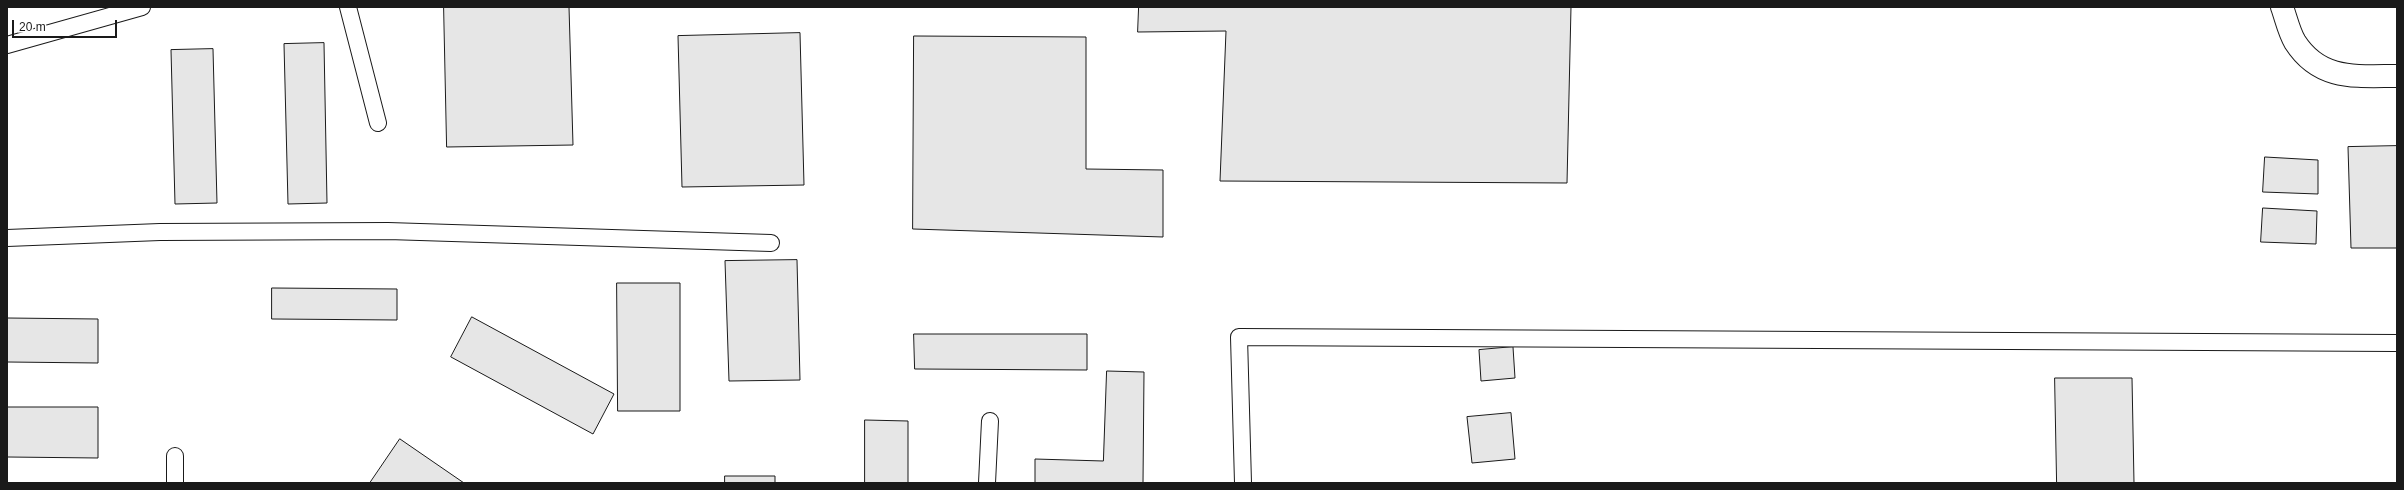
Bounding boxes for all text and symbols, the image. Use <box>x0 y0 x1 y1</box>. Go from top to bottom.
scale bar <box>14 12 119 38</box>
text: 20 m <box>19 20 46 34</box>

